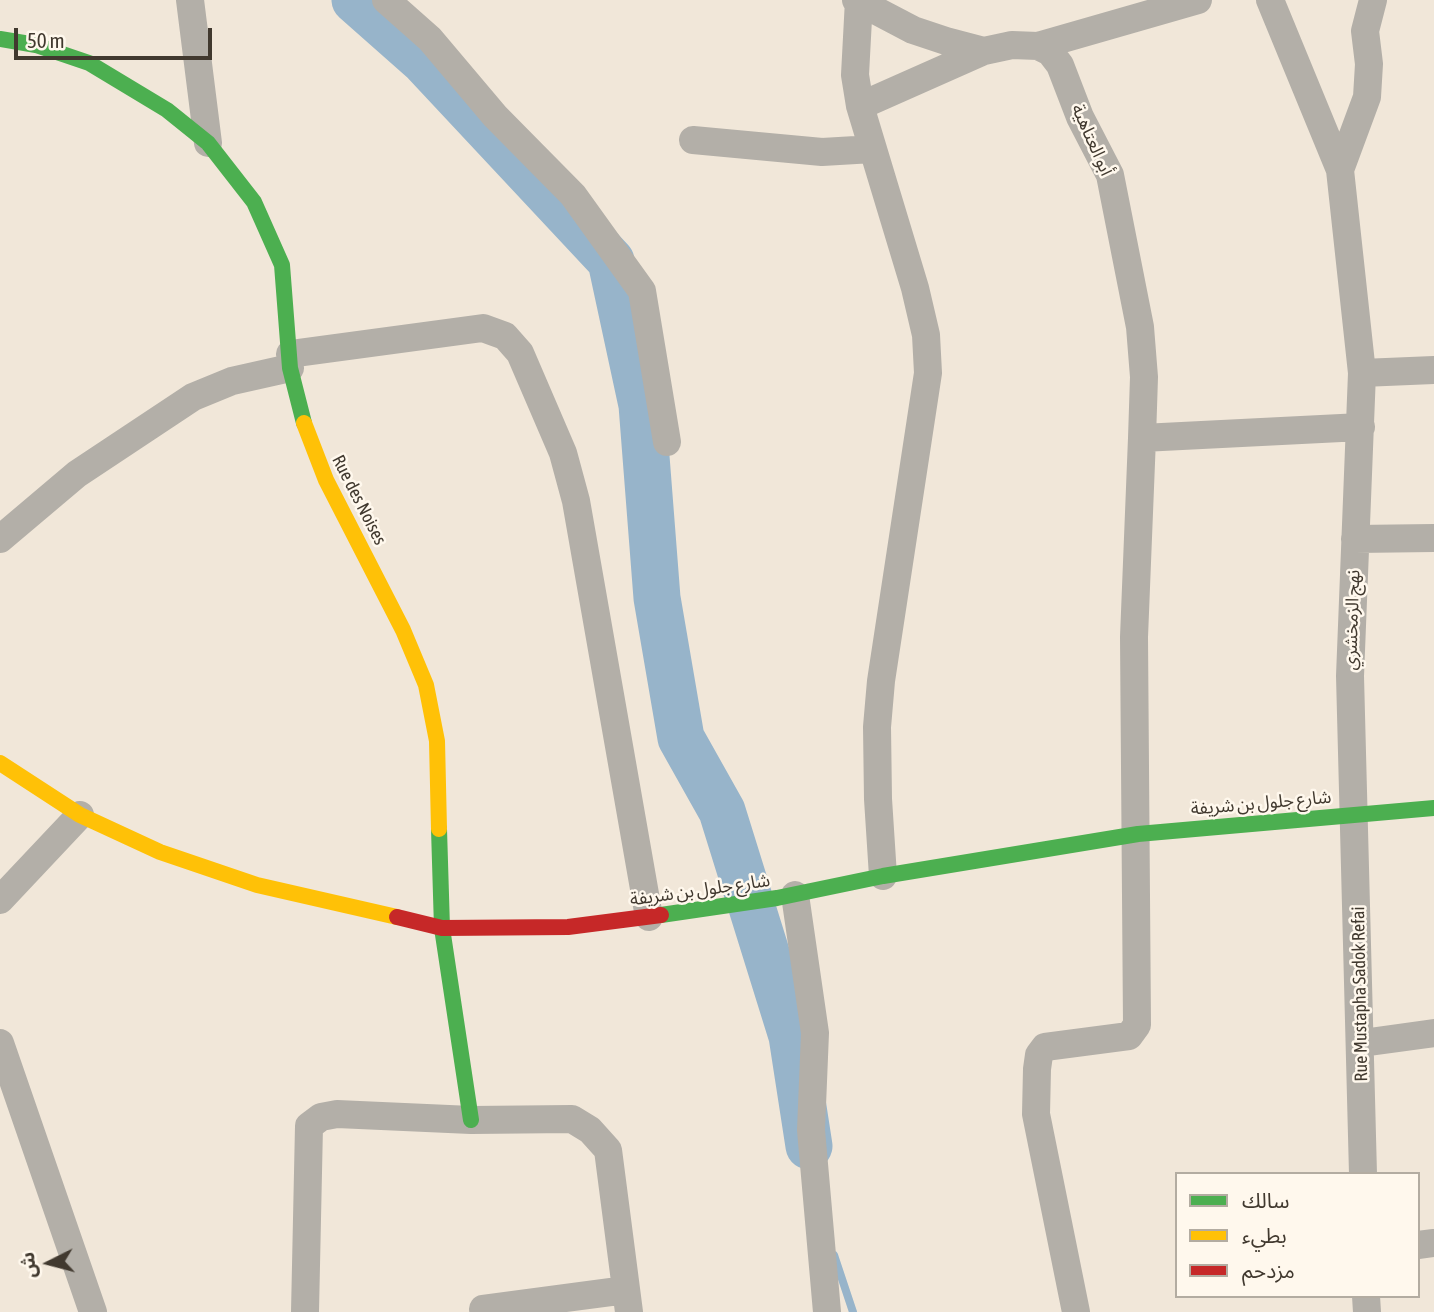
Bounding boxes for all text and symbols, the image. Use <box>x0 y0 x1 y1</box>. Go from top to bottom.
scale bar <box>18 14 215 58</box>
text: 50 m <box>27 28 65 52</box>
street label: أبو العتاهية <box>1067 101 1117 179</box>
street label: Rue des Noises <box>327 451 391 549</box>
street label: نهج الزمخشري <box>1339 569 1365 671</box>
street label: شارع جلول بن شريفة <box>1190 786 1332 820</box>
street label: شارع جلول بن شريفة <box>629 869 771 911</box>
street label: Rue Mustapha Sadok Refai <box>1348 906 1372 1082</box>
legend <box>1175 1172 1420 1298</box>
text: سالك <box>1242 1188 1289 1212</box>
text: بطيء <box>1242 1223 1287 1247</box>
north arrow <box>14 1228 84 1298</box>
text: ش <box>16 1251 40 1279</box>
text: مزدحم <box>1242 1258 1295 1282</box>

